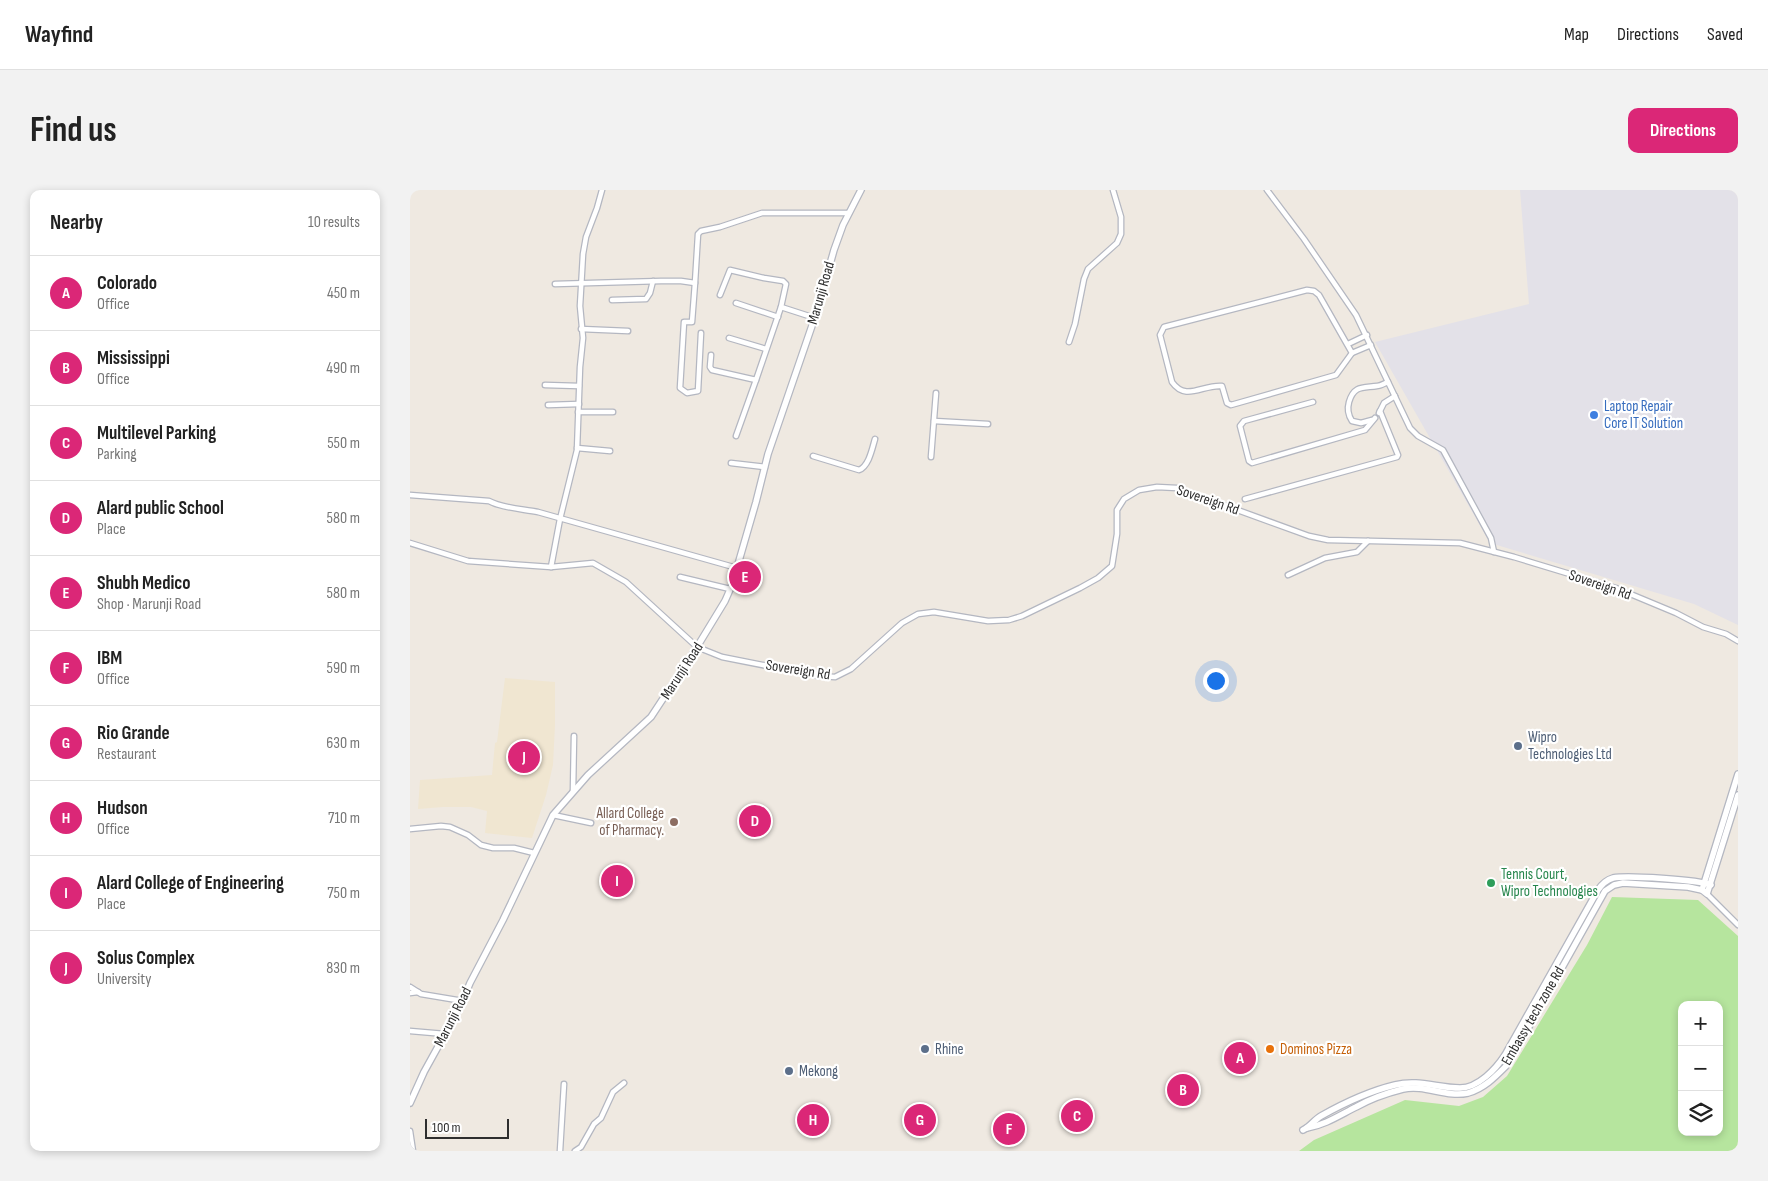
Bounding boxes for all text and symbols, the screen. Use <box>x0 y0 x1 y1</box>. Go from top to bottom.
text: Wayfind <box>25 20 93 49</box>
text: Map <box>1564 24 1589 45</box>
text: Directions <box>1617 24 1679 45</box>
text: Saved <box>1707 24 1743 45</box>
button: Directions <box>1628 108 1738 153</box>
text: Find us <box>30 109 117 152</box>
text: Nearby <box>50 210 103 235</box>
text: 10 results <box>308 213 360 232</box>
street label: Marunji Road <box>803 259 839 327</box>
text: Colorado <box>97 272 157 295</box>
text: A <box>62 284 70 303</box>
text: 450 m <box>327 284 360 303</box>
text: Office <box>97 295 130 314</box>
text: Mississippi <box>97 347 170 370</box>
text: B <box>62 359 70 378</box>
text: 490 m <box>326 359 360 378</box>
text: Office <box>97 370 130 389</box>
place label: Laptop Repair Core IT Solution <box>1604 397 1683 433</box>
marker: Laptop Repair Core IT Solution <box>1588 409 1600 421</box>
text: Multilevel Parking <box>97 422 216 445</box>
text: C <box>62 434 70 453</box>
text: 550 m <box>327 434 360 453</box>
text: Parking <box>97 445 137 464</box>
street label: Sovereign Rd <box>1174 480 1242 520</box>
text: Alard public School <box>97 497 224 520</box>
text: D <box>62 509 70 528</box>
text: 580 m <box>327 509 360 528</box>
text: Place <box>97 520 126 539</box>
pin: E <box>729 558 761 596</box>
street label: Sovereign Rd <box>1566 565 1634 605</box>
text: Shubh Medico <box>97 572 191 595</box>
text: E <box>63 584 69 603</box>
text: 580 m <box>327 584 360 603</box>
text: Shop · Marunji Road <box>97 595 201 614</box>
street label: Marunji Road <box>656 639 708 703</box>
text: IBM <box>97 647 122 670</box>
street label: Sovereign Rd <box>764 656 832 684</box>
text: F <box>63 659 69 678</box>
text: 590 m <box>327 659 360 678</box>
your location <box>1203 668 1229 694</box>
text: Office <box>97 670 130 689</box>
text: Rio Grande <box>97 722 170 745</box>
place label: Wipro Technologies Ltd <box>1528 728 1612 764</box>
text: G <box>62 734 70 753</box>
text: 630 m <box>326 734 360 753</box>
pin: J <box>508 738 540 776</box>
marker: Wipro Technologies Ltd <box>1512 740 1524 752</box>
text: Restaurant <box>97 745 156 764</box>
text: Hudson <box>97 797 148 820</box>
pin: D <box>739 802 771 840</box>
place label: Allard College of Pharmacy. <box>595 804 664 840</box>
text: H <box>62 809 70 828</box>
text: 710 m <box>328 809 360 828</box>
marker: Allard College of Pharmacy. <box>668 816 680 828</box>
text: Office <box>97 820 130 839</box>
pin: I <box>601 862 633 900</box>
place label: Tennis Court, Wipro Technologies <box>1501 865 1598 901</box>
text: Alard College of Engineering <box>97 872 284 895</box>
marker: Tennis Court, Wipro Technologies <box>1485 877 1497 889</box>
text: I <box>64 884 68 903</box>
text: 750 m <box>327 884 360 903</box>
text: Place <box>97 895 126 914</box>
text: Solus Complex <box>97 947 195 970</box>
text: J <box>64 959 68 978</box>
text: 830 m <box>326 959 360 978</box>
street label: Embassy tech zone Rd <box>1497 963 1569 1069</box>
text: University <box>97 970 151 989</box>
street label: Marunji Road <box>430 984 476 1050</box>
map controls <box>1678 1001 1723 1136</box>
button: + <box>1678 1001 1723 1046</box>
pin: A <box>1224 1039 1256 1077</box>
place label: Rhine <box>935 1040 964 1059</box>
place label: Dominos Pizza <box>1280 1040 1352 1059</box>
marker: Rhine <box>919 1043 931 1055</box>
marker: Dominos Pizza <box>1264 1043 1276 1055</box>
button: − <box>1678 1046 1723 1091</box>
place label: Mekong <box>799 1062 838 1081</box>
marker: Mekong <box>783 1065 795 1077</box>
pin: B <box>1167 1071 1199 1109</box>
button: layers <box>1678 1091 1723 1136</box>
pin: C <box>1061 1097 1093 1135</box>
pin: H <box>797 1101 829 1139</box>
pin: G <box>904 1101 936 1139</box>
pin: F <box>993 1110 1025 1148</box>
scale bar <box>425 1116 509 1139</box>
text: 100 m <box>432 1119 461 1136</box>

